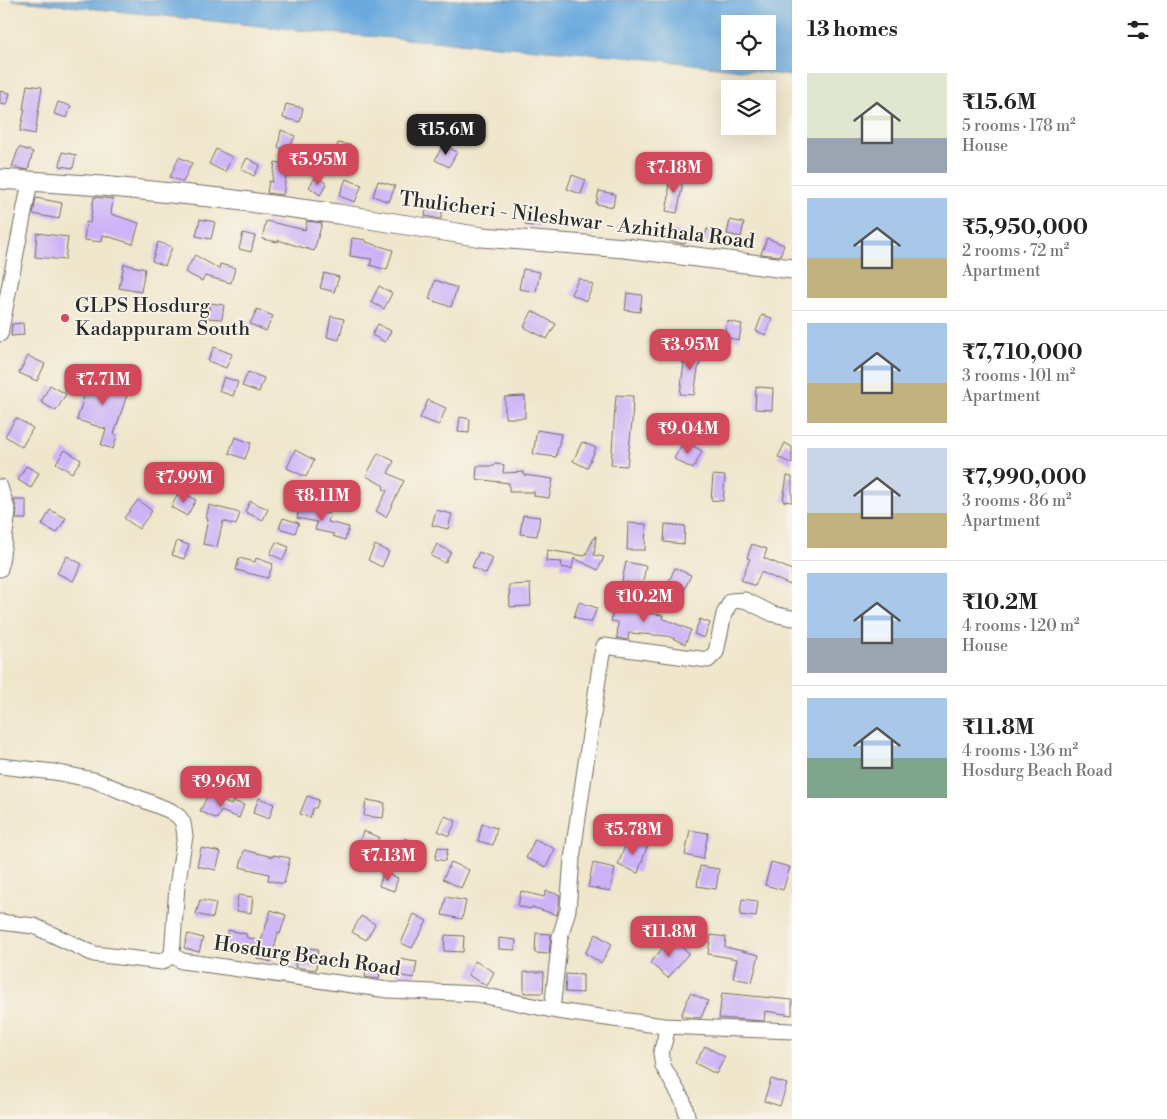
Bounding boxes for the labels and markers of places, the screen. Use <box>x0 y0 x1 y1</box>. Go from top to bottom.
pin: ₹15.6M <box>405 114 487 156</box>
pin: ₹5.95M <box>277 144 359 186</box>
pin: ₹7.18M <box>633 152 715 194</box>
place label: GLPS Hosdurg Kadappuram South <box>75 294 250 342</box>
marker: GLPS Hosdurg Kadappuram South <box>59 312 71 324</box>
pin: ₹3.95M <box>649 328 731 371</box>
pin: ₹7.71M <box>62 364 144 406</box>
pin: ₹9.04M <box>647 412 729 455</box>
pin: ₹7.99M <box>143 462 225 504</box>
pin: ₹8.11M <box>281 480 363 522</box>
pin: ₹10.2M <box>603 580 685 623</box>
pin: ₹9.96M <box>180 766 262 808</box>
pin: ₹5.78M <box>592 814 674 856</box>
pin: ₹7.13M <box>347 840 429 882</box>
pin: ₹11.8M <box>628 916 710 958</box>

